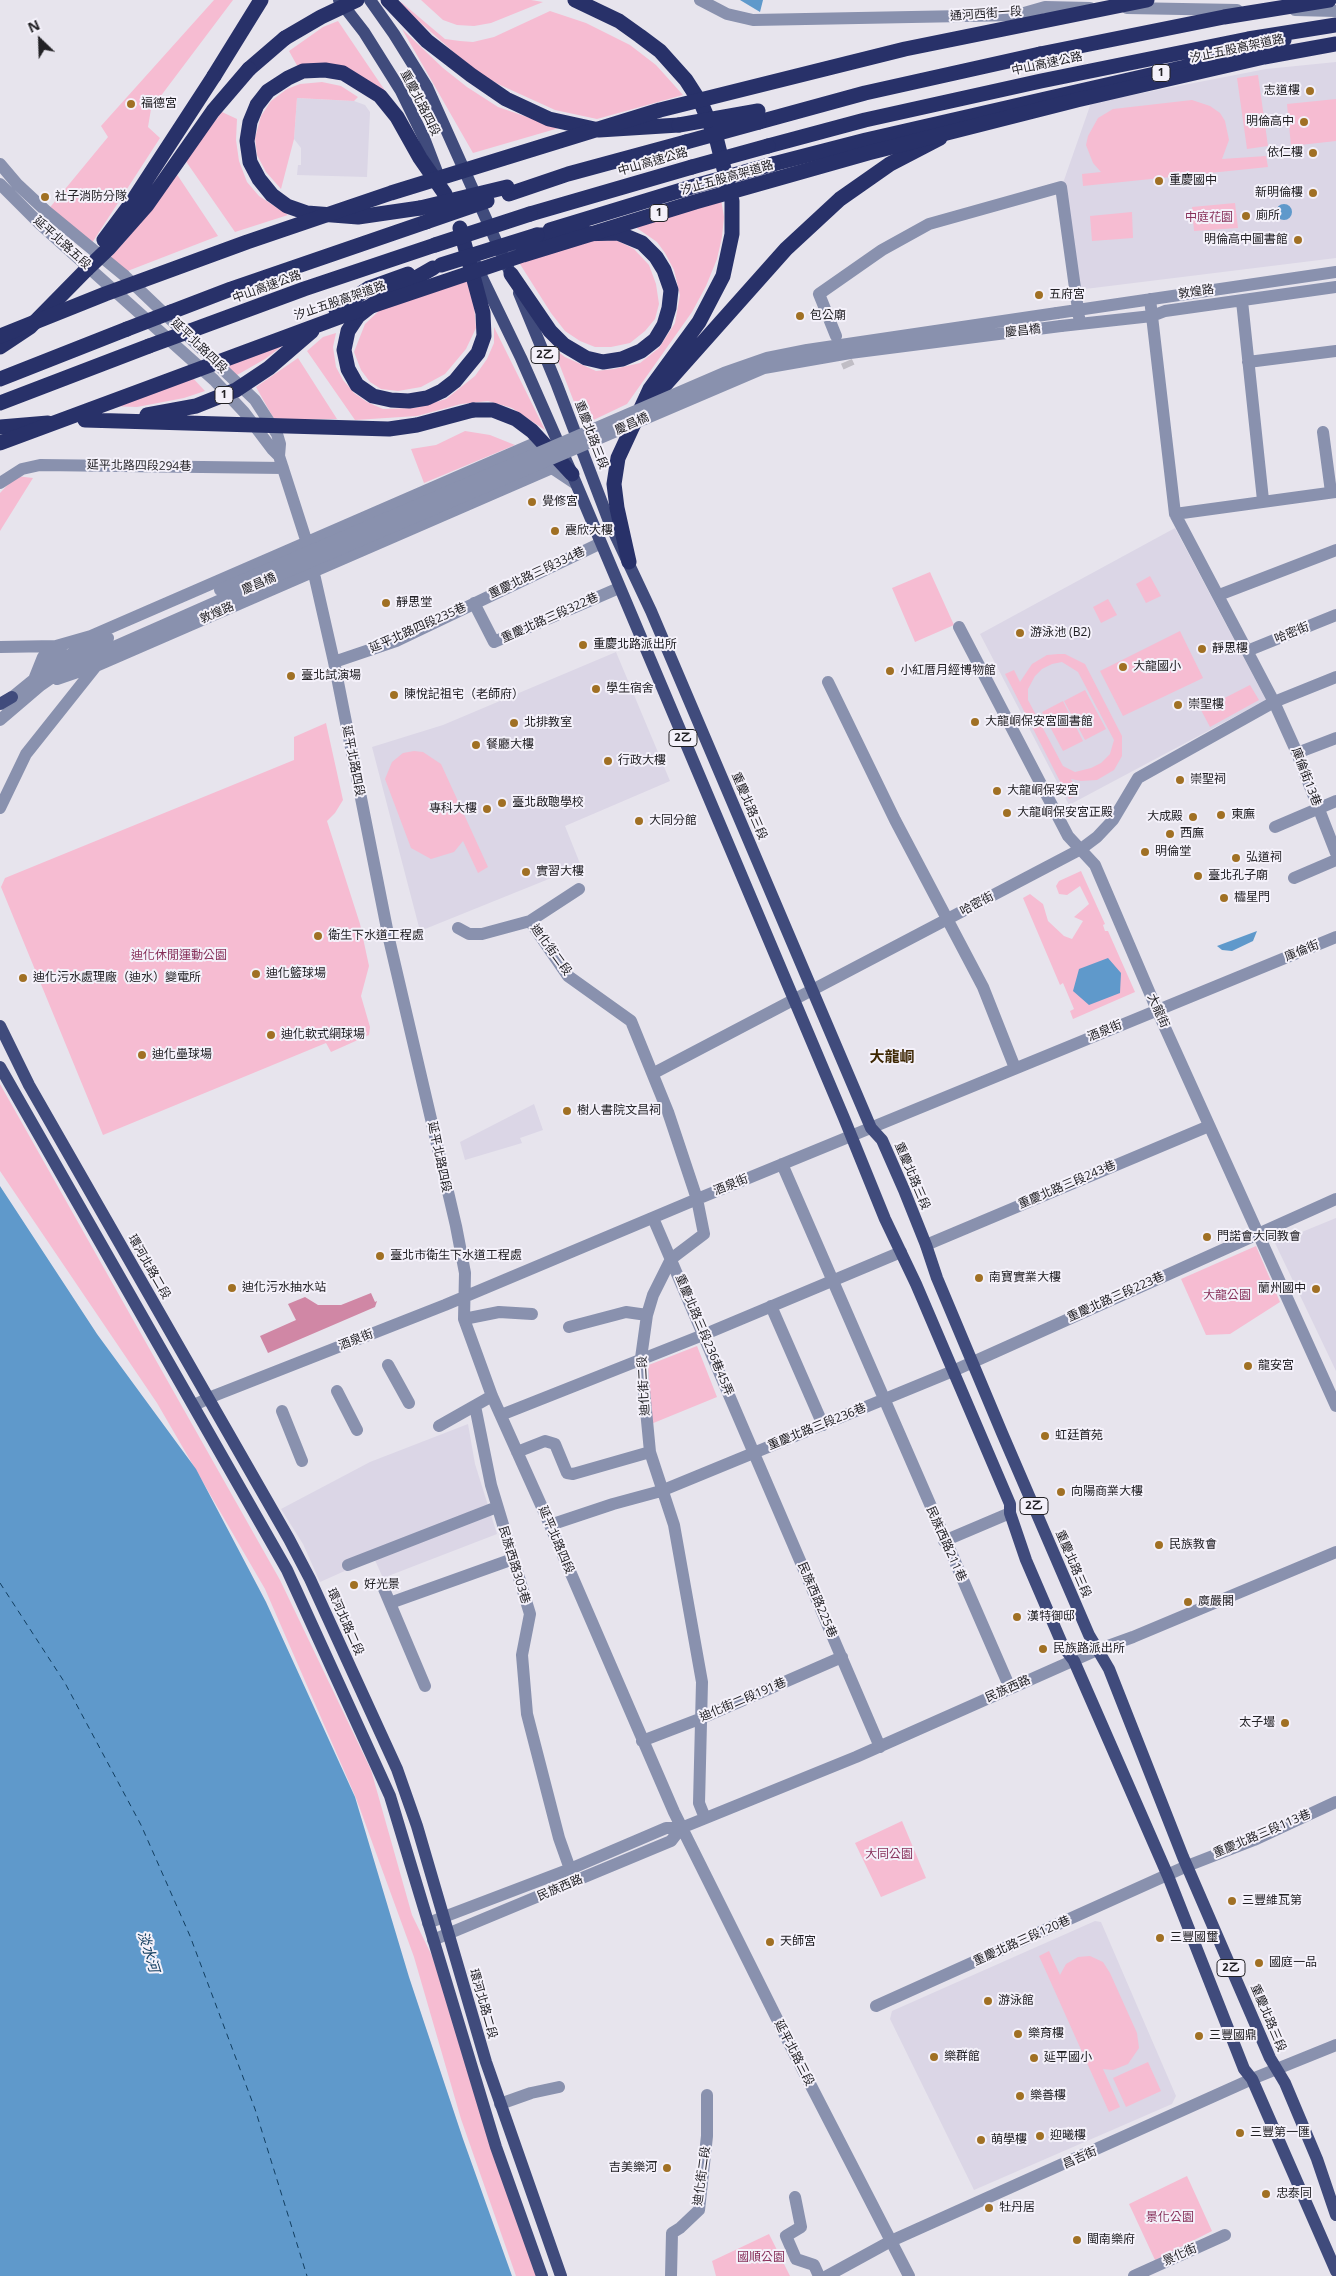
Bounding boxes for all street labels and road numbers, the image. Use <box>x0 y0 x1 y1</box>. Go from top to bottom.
street label: 通河西街一段 <box>950 4 1022 24</box>
street label: 汐止五股高架道路 <box>1189 32 1285 66</box>
street label: 中山高速公路 <box>1010 49 1084 79</box>
road number: 1 <box>1152 64 1170 82</box>
street label: 重慶北路四段 <box>397 68 443 138</box>
street label: 中山高速公路 <box>616 145 690 179</box>
street label: 汐止五股高架道路 <box>679 158 775 198</box>
road number: 1 <box>650 204 668 222</box>
street label: 延平北路五段 <box>30 214 94 272</box>
street label: 中山高速公路 <box>231 268 303 306</box>
street label: 汐止五股高架道路 <box>292 279 388 323</box>
street label: 敦煌路 <box>1177 282 1215 302</box>
street label: 延平北路四段 <box>168 316 230 376</box>
street label: 慶昌橋 <box>1004 322 1042 340</box>
road number: 2乙 <box>531 346 559 364</box>
road number: 1 <box>215 386 233 404</box>
street label: 重慶北路三段 <box>571 399 611 471</box>
street label: 慶昌橋 <box>613 410 651 438</box>
street label: 延平北路四段294巷 <box>87 458 191 474</box>
street label: 重慶北路三段334巷 <box>487 544 587 602</box>
street label: 慶昌橋 <box>240 570 278 598</box>
street label: 重慶北路三段322巷 <box>499 590 601 646</box>
street label: 敦煌路 <box>198 599 236 627</box>
street label: 延平北路四段235巷 <box>367 600 469 656</box>
street label: 哈密街 <box>1273 620 1311 646</box>
street label: 延平北路四段 <box>339 724 367 798</box>
road number: 2乙 <box>669 730 697 746</box>
street label: 庫倫街13巷 <box>1288 746 1324 808</box>
street label: 重慶北路三段 <box>728 770 770 842</box>
street label: 哈密街 <box>958 889 996 919</box>
street label: 迪化街二段 <box>528 921 574 979</box>
street label: 庫倫街 <box>1283 938 1321 964</box>
street label: 大龍街 <box>1144 992 1172 1030</box>
street label: 酒泉街 <box>1086 1018 1124 1044</box>
street label: 延平北路四段 <box>424 1120 454 1194</box>
street label: 重慶北路三段 <box>891 1140 933 1212</box>
street label: 重慶北路三段243巷 <box>1016 1158 1118 1212</box>
street label: 酒泉街 <box>712 1172 750 1198</box>
street label: 環河北路二段 <box>125 1232 173 1302</box>
street label: 重慶北路三段223巷 <box>1065 1269 1167 1325</box>
street label: 重慶北路三段236巷45弄 <box>672 1272 736 1398</box>
street label: 酒泉街 <box>337 1327 375 1353</box>
street label: 迪化街二段 <box>635 1356 653 1416</box>
street label: 重慶北路三段236巷 <box>766 1401 868 1453</box>
road number: 2乙 <box>1020 1498 1048 1514</box>
street label: 延平北路四段 <box>535 1504 577 1576</box>
street label: 民族西路211巷 <box>923 1504 969 1584</box>
street label: 民族西路303巷 <box>495 1524 533 1606</box>
street label: 重慶北路三段 <box>1052 1528 1094 1600</box>
street label: 民族西路225巷 <box>795 1560 839 1640</box>
street label: 環河北路二段 <box>324 1586 366 1658</box>
street label: 民族西路 <box>983 1673 1033 1705</box>
street label: 迪化街二段191巷 <box>698 1675 788 1725</box>
street label: 重慶北路三段113巷 <box>1211 1807 1313 1861</box>
street label: 民族西路 <box>535 1872 585 1904</box>
street label: 重慶北路三段120巷 <box>971 1913 1073 1969</box>
road number: 2乙 <box>1217 1960 1245 1976</box>
street label: 環河北路二段 <box>466 1967 500 2041</box>
street label: 重慶北路三段 <box>1247 1982 1289 2054</box>
street label: 延平北路三段 <box>771 2018 817 2088</box>
street label: 昌吉街 <box>1061 2144 1099 2172</box>
street label: 迪化街二段 <box>691 2145 713 2207</box>
street label: 景化街 <box>1161 2241 1199 2269</box>

